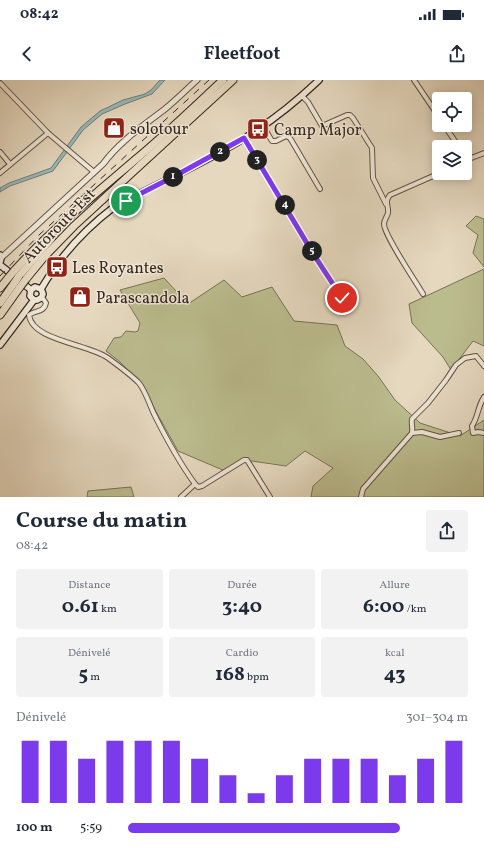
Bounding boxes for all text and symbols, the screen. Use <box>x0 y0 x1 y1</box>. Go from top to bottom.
text: 08:42 <box>20 4 59 25</box>
text: Fleetfoot <box>204 42 280 67</box>
icon: back <box>16 43 38 65</box>
icon: share <box>446 43 468 65</box>
map controls <box>432 92 472 180</box>
button: locate <box>432 92 472 132</box>
shop icon: solotour <box>101 115 127 141</box>
bus stop icon: Camp Major <box>245 116 271 142</box>
place label: solotour <box>130 119 188 141</box>
place label: Camp Major <box>274 120 362 142</box>
button: layers <box>432 140 472 180</box>
pin: 2 <box>210 142 230 162</box>
text: 2 <box>217 144 223 159</box>
pin: 3 <box>247 150 267 170</box>
text: 3 <box>254 152 260 167</box>
pin: 1 <box>163 167 183 187</box>
text: 1 <box>171 169 175 184</box>
street label: Autoroute Est <box>18 184 101 269</box>
pin <box>109 184 143 218</box>
icon: arrive <box>115 190 137 212</box>
pin: 4 <box>275 195 295 215</box>
text: 4 <box>282 197 288 212</box>
pin: 5 <box>302 241 322 261</box>
text: 5 <box>309 243 315 258</box>
bus stop icon: Les Royantes <box>44 254 70 280</box>
place label: Les Royantes <box>72 258 164 280</box>
pin <box>325 281 359 315</box>
shop icon: Parascandola <box>67 284 93 310</box>
icon: check <box>331 287 353 309</box>
place label: Parascandola <box>96 288 190 310</box>
text: Course du matin <box>16 506 187 537</box>
button: share <box>426 510 468 552</box>
text: 08:42 <box>16 537 48 555</box>
text: Distance <box>68 578 110 593</box>
text: Durée <box>227 578 257 593</box>
text: Allure <box>379 578 410 593</box>
text: 0.61 <box>62 593 99 621</box>
text: 3:40 <box>222 593 262 621</box>
text: 6:00 <box>363 593 404 621</box>
text: km <box>99 602 117 617</box>
text: /km <box>404 602 426 617</box>
text: Dénivelé <box>68 646 111 661</box>
text: Cardio <box>226 646 258 661</box>
text: kcal <box>385 646 404 661</box>
text: 5 <box>79 661 88 689</box>
text: 168 <box>215 661 245 689</box>
text: 43 <box>384 661 405 689</box>
text: m <box>88 670 100 685</box>
text: bpm <box>245 670 269 685</box>
text: Dénivelé <box>16 709 66 727</box>
text: 301–304 m <box>406 709 468 727</box>
text: 100 m <box>16 819 53 837</box>
text: 5:59 <box>80 819 102 837</box>

